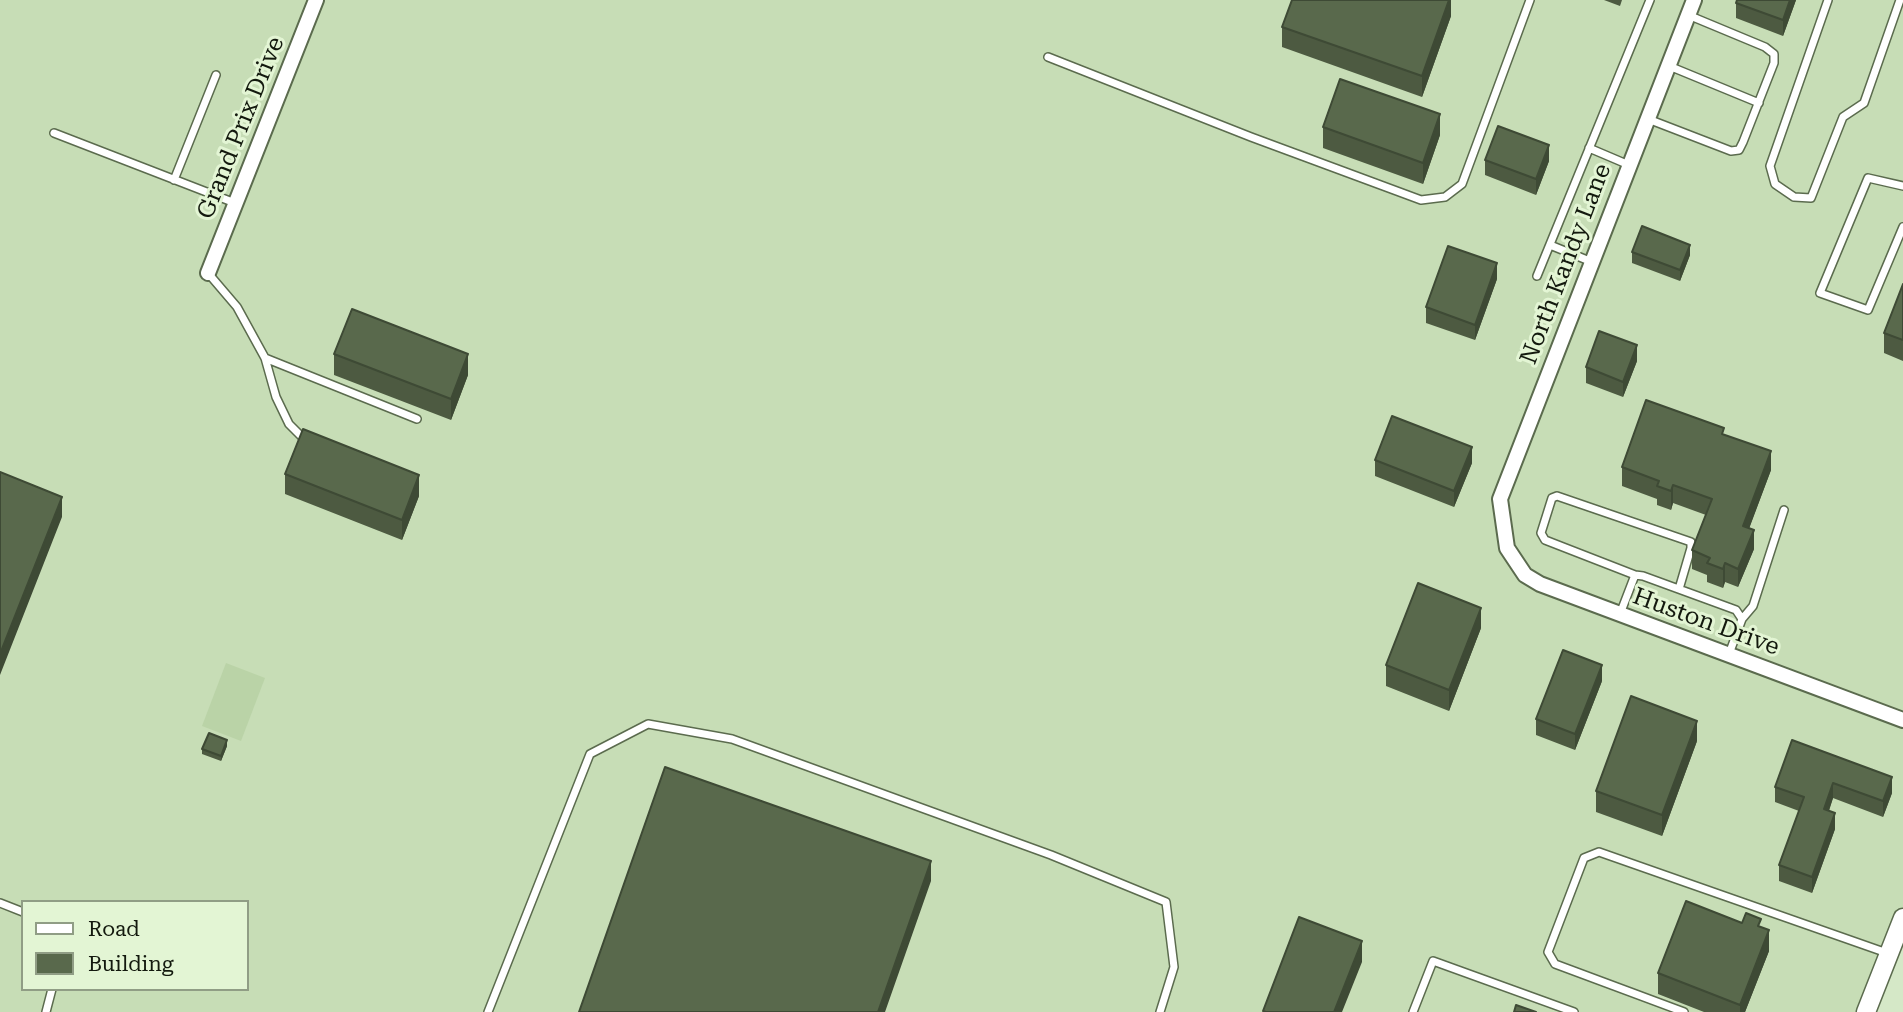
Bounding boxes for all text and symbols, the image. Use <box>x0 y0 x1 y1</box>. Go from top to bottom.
street label: Grand Prix Drive <box>191 33 291 223</box>
street label: North Kandy Lane <box>1514 160 1618 368</box>
street label: Huston Drive <box>1629 582 1783 662</box>
legend <box>21 900 248 991</box>
text: Road <box>88 917 140 941</box>
text: Building <box>88 952 174 976</box>

